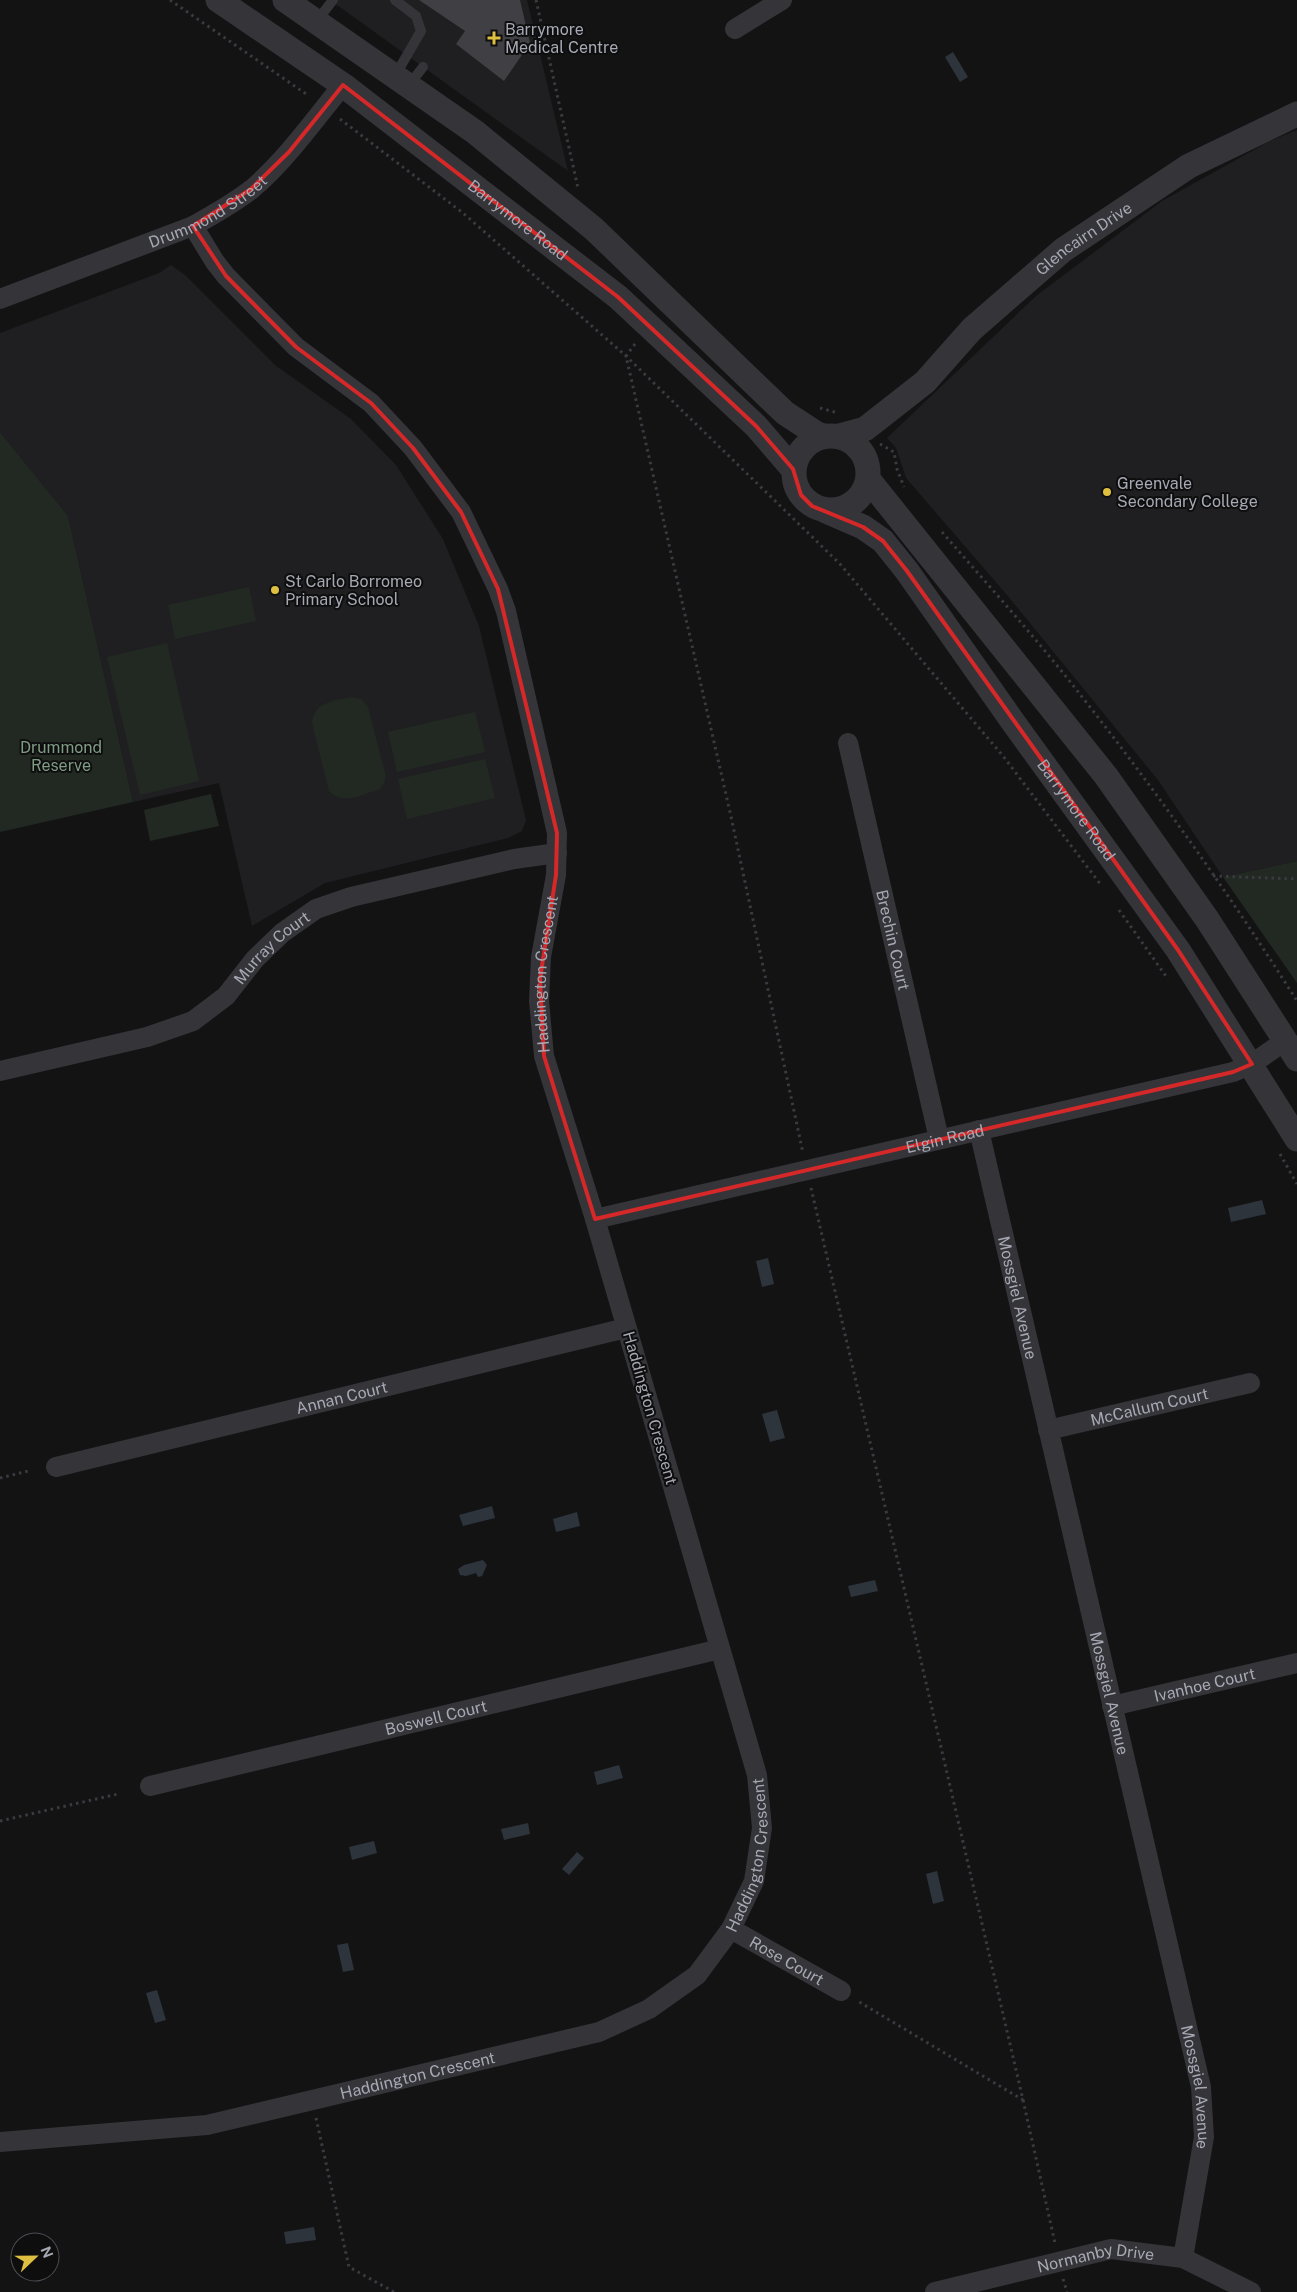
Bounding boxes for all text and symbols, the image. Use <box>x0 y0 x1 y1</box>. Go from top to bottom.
place label: Barrymore Medical Centre <box>505 20 618 57</box>
marker: Barrymore Medical Centre <box>487 31 501 45</box>
street label: Drummond Street <box>146 171 271 251</box>
street label: Barrymore Road <box>464 175 572 264</box>
street label: Glencairn Drive <box>1032 198 1135 279</box>
place label: Greenvale Secondary College <box>1117 474 1258 511</box>
marker: Greenvale Secondary College <box>1101 486 1113 498</box>
place label: St Carlo Borromeo Primary School <box>285 572 422 609</box>
marker: St Carlo Borromeo Primary School <box>269 584 281 596</box>
park label: Drummond Reserve <box>20 738 102 775</box>
street label: Barrymore Road <box>1033 755 1120 864</box>
street label: Brechin Court <box>872 888 914 992</box>
street label: Haddington Crescent <box>529 894 562 1054</box>
street label: Murray Court <box>229 907 313 988</box>
street label: Elgin Road <box>904 1120 986 1157</box>
street label: Mossgiel Avenue <box>994 1234 1041 1361</box>
street label: Haddington Crescent <box>619 1329 681 1487</box>
street label: Annan Court <box>294 1377 389 1418</box>
street label: McCallum Court <box>1088 1384 1210 1429</box>
street label: Mossgiel Avenue <box>1086 1630 1133 1757</box>
street label: Ivanhoe Court <box>1152 1664 1257 1705</box>
street label: Boswell Court <box>383 1696 489 1739</box>
street label: Haddington Crescent <box>722 1777 771 1935</box>
street label: Rose Court <box>746 1932 827 1989</box>
street label: Mossgiel Avenue <box>1177 2023 1214 2151</box>
street label: Haddington Crescent <box>338 2047 497 2103</box>
north arrow <box>10 2232 60 2282</box>
street label: Normanby Drive <box>1035 2239 1155 2276</box>
text: N <box>38 2244 57 2260</box>

